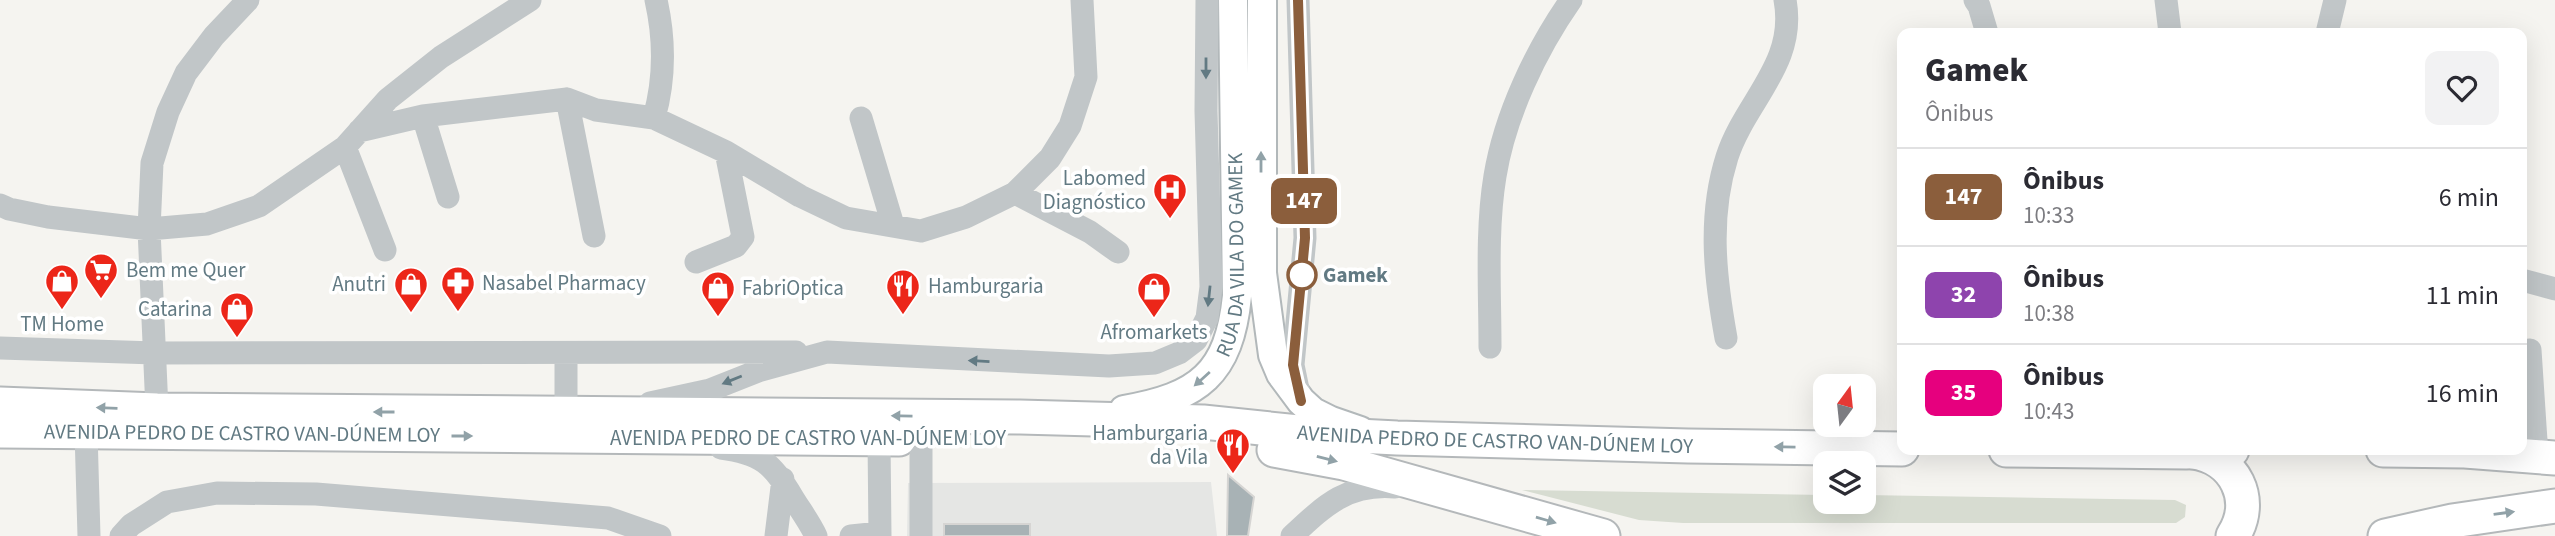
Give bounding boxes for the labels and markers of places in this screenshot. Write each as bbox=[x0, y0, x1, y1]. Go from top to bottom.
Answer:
place label: Labomed Diagnóstico bbox=[1043, 163, 1146, 217]
hospital icon: Labomed Diagnóstico bbox=[1151, 171, 1189, 220]
supermarket icon: Bem me Quer bbox=[82, 251, 120, 300]
place label: Bem me Quer bbox=[126, 255, 246, 285]
marker: Gamek bbox=[1287, 260, 1317, 290]
place label: Gamek bbox=[1323, 260, 1388, 290]
shop icon: TM Home bbox=[43, 262, 81, 311]
pharmacy icon: Nasabel Pharmacy bbox=[439, 264, 477, 313]
shop icon: Anutri bbox=[392, 265, 430, 314]
restaurant icon: Hamburgaria bbox=[884, 267, 922, 316]
place label: Nasabel Pharmacy bbox=[482, 268, 646, 298]
place label: Anutri bbox=[332, 269, 386, 299]
shop icon: FabriOptica bbox=[699, 269, 737, 318]
shop icon: Afromarkets bbox=[1135, 270, 1173, 319]
place label: Hamburgaria bbox=[928, 271, 1044, 301]
place label: FabriOptica bbox=[742, 273, 844, 303]
shop icon: Catarina bbox=[218, 290, 256, 339]
place label: Catarina bbox=[138, 294, 212, 324]
place label: TM Home bbox=[20, 309, 104, 339]
place label: Afromarkets bbox=[1101, 317, 1208, 347]
place label: Hamburgaria da Vila bbox=[1092, 418, 1208, 472]
restaurant icon: Hamburgaria da Vila bbox=[1214, 426, 1252, 475]

